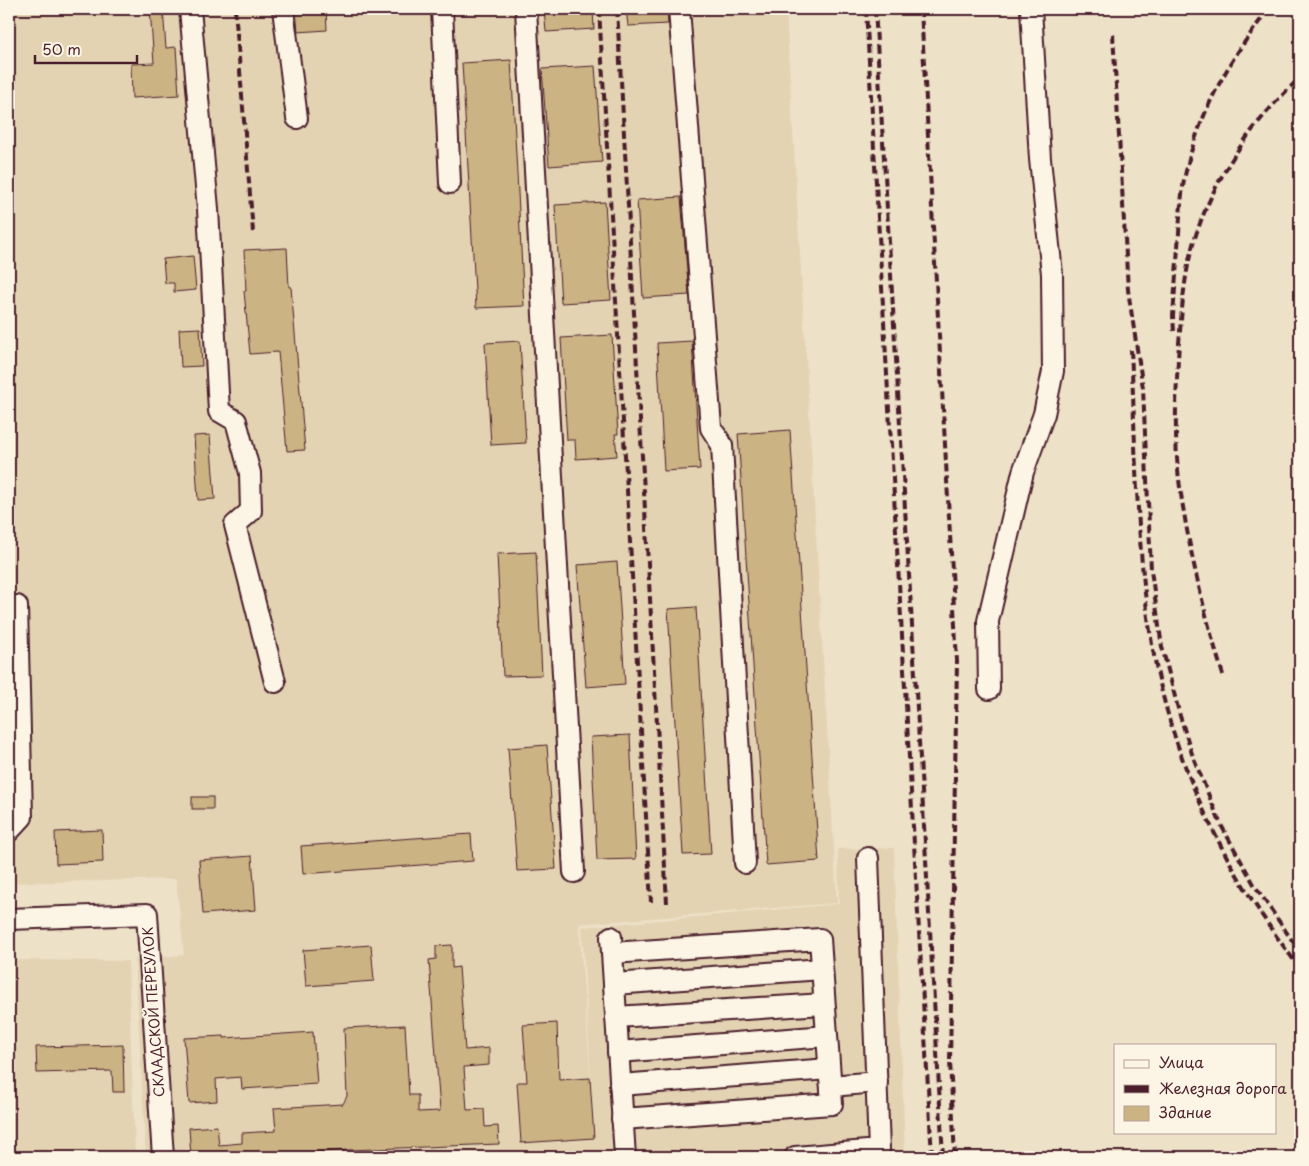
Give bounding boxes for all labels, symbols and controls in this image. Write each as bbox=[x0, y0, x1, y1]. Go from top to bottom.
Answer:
scale bar bbox=[35, 32, 138, 64]
text: 50 m bbox=[42, 37, 81, 60]
street label: СКЛАДСКОЙ ПЕРЕУЛОК bbox=[137, 926, 169, 1098]
legend bbox=[1114, 1044, 1276, 1134]
text: Улица bbox=[1159, 1050, 1204, 1073]
text: Железная дорога bbox=[1159, 1076, 1287, 1099]
text: Здание bbox=[1159, 1100, 1212, 1123]

